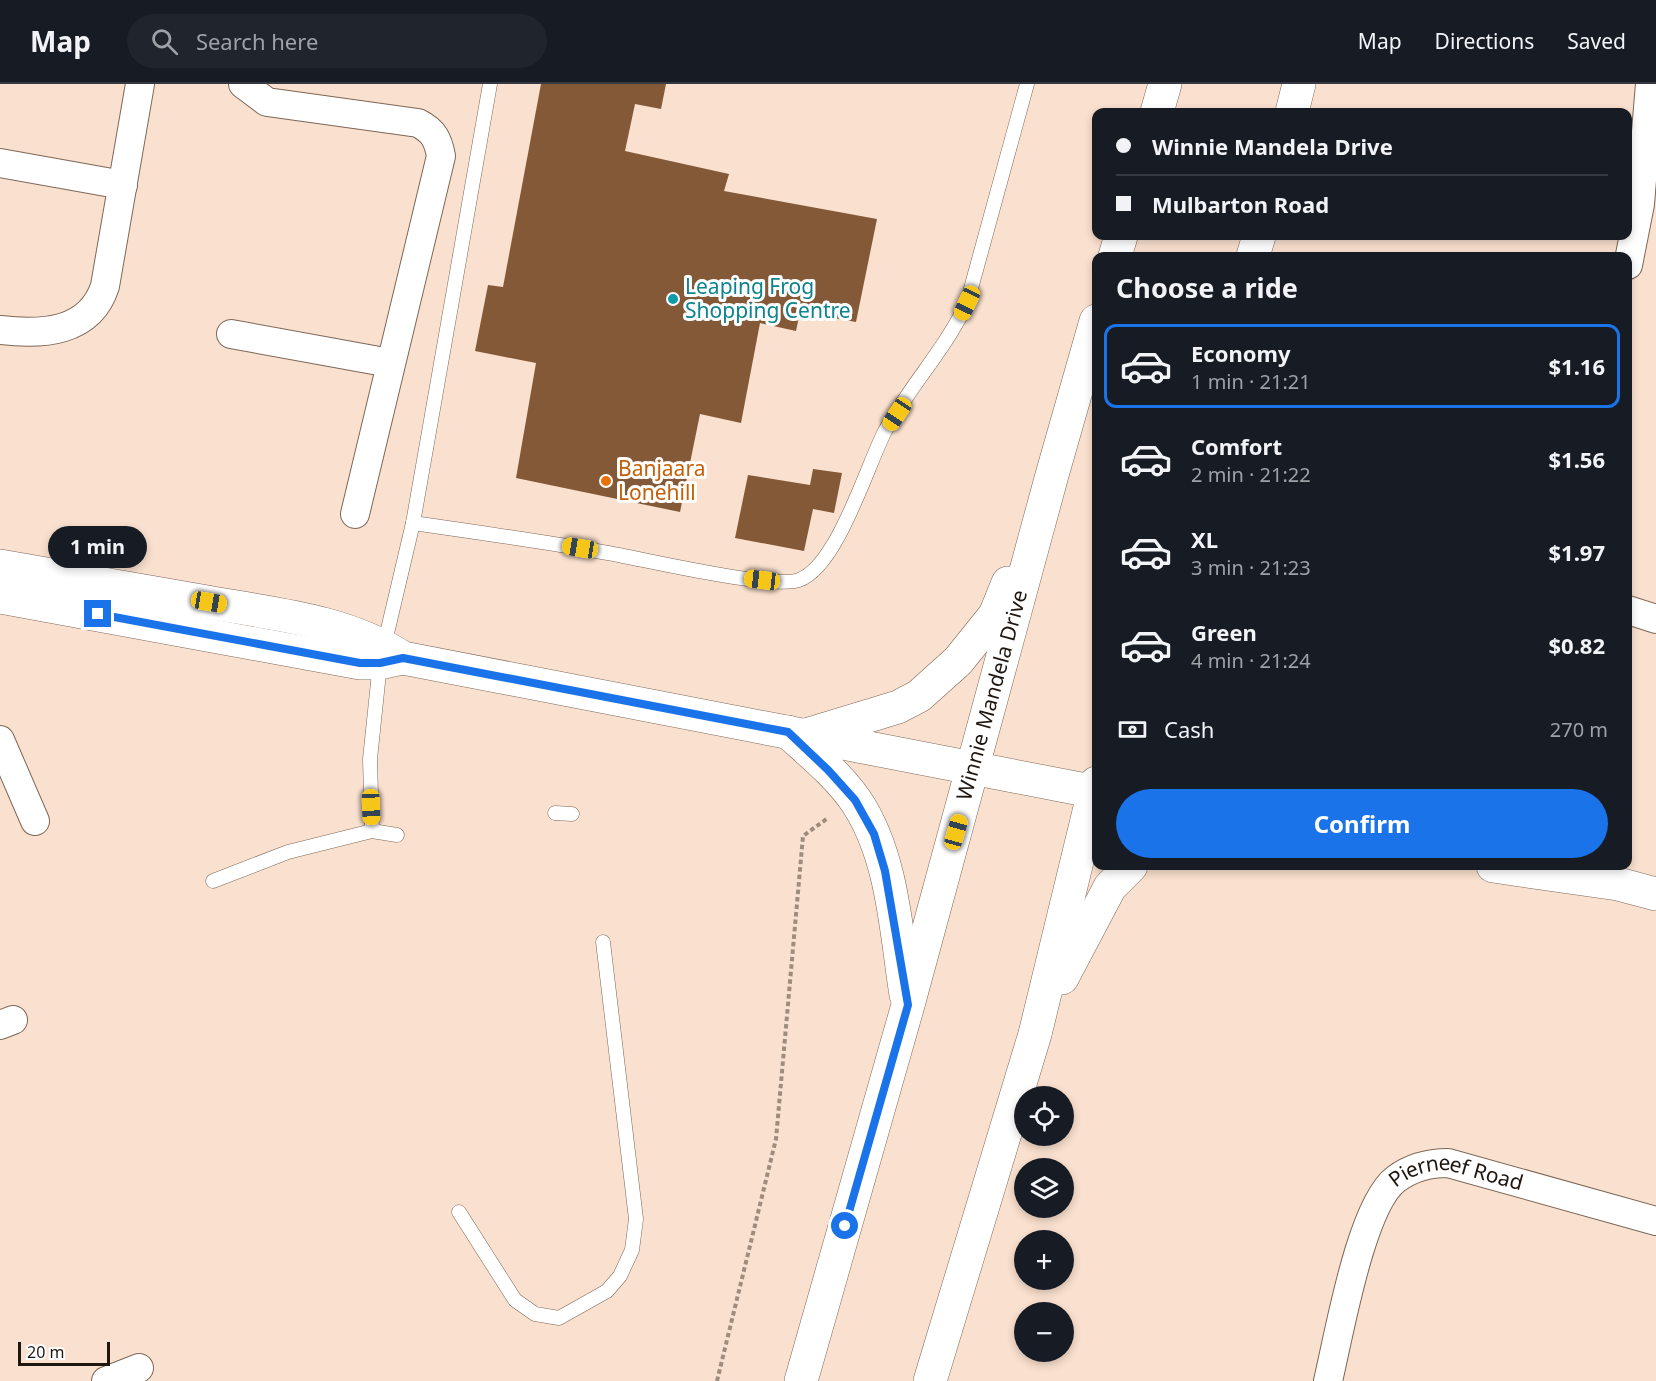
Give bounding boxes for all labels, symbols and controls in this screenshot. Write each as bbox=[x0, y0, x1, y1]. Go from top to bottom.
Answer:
search box bbox=[127, 14, 547, 68]
text: Map bbox=[30, 22, 91, 60]
icon: search bbox=[148, 25, 181, 58]
text: Search here bbox=[196, 26, 318, 56]
text: Map bbox=[1358, 27, 1402, 55]
text: Directions bbox=[1435, 27, 1534, 55]
text: Saved bbox=[1567, 27, 1626, 55]
text: Winnie Mandela Drive bbox=[1152, 131, 1393, 161]
text: Mulbarton Road bbox=[1152, 189, 1329, 219]
text: Choose a ride bbox=[1116, 269, 1298, 306]
place label: Leaping Frog Shopping Centre bbox=[685, 272, 851, 324]
car bbox=[951, 283, 983, 323]
marker: Leaping Frog Shopping Centre bbox=[666, 292, 680, 306]
text: Economy bbox=[1191, 338, 1290, 368]
icon: car bbox=[1119, 339, 1173, 393]
text: $1.16 bbox=[1548, 351, 1605, 381]
text: 1 min · 21:21 bbox=[1191, 368, 1311, 395]
car bbox=[879, 394, 915, 434]
text: Comfort bbox=[1191, 431, 1282, 461]
icon: car bbox=[1119, 432, 1173, 486]
text: $1.56 bbox=[1548, 444, 1605, 474]
place label: Banjaara Lonehill bbox=[618, 454, 705, 506]
text: 2 min · 21:22 bbox=[1191, 461, 1311, 488]
marker: Banjaara Lonehill bbox=[599, 474, 613, 488]
text: XL bbox=[1191, 524, 1218, 554]
icon: car bbox=[1119, 525, 1173, 579]
callout: 1 min bbox=[48, 527, 148, 569]
text: 1 min bbox=[70, 533, 125, 560]
car bbox=[561, 536, 599, 560]
text: $1.97 bbox=[1548, 537, 1605, 567]
text: 3 min · 21:23 bbox=[1191, 554, 1311, 581]
car bbox=[743, 569, 781, 591]
street label: Winnie Mandela Drive bbox=[949, 587, 1033, 803]
car bbox=[190, 590, 228, 614]
route end bbox=[84, 600, 111, 627]
text: Green bbox=[1191, 617, 1257, 647]
icon: car bbox=[1119, 618, 1173, 672]
text: $0.82 bbox=[1548, 630, 1605, 660]
text: 4 min · 21:24 bbox=[1191, 647, 1311, 674]
icon: cash bbox=[1116, 713, 1149, 746]
text: Cash bbox=[1164, 714, 1214, 744]
text: 270 m bbox=[1550, 716, 1608, 743]
car bbox=[361, 789, 381, 825]
button: Confirm bbox=[1116, 789, 1608, 858]
car bbox=[942, 812, 970, 852]
map controls bbox=[1014, 1086, 1074, 1362]
button: locate bbox=[1014, 1086, 1074, 1146]
text: Pierneef Road bbox=[1382, 1148, 1527, 1196]
button: layers bbox=[1014, 1158, 1074, 1218]
street label: Pierneef Road bbox=[1389, 1174, 1529, 1204]
route start bbox=[831, 1212, 858, 1239]
button: + bbox=[1014, 1230, 1074, 1290]
button: − bbox=[1014, 1302, 1074, 1362]
scale bar bbox=[18, 1339, 110, 1366]
text: 20 m bbox=[27, 1341, 64, 1363]

